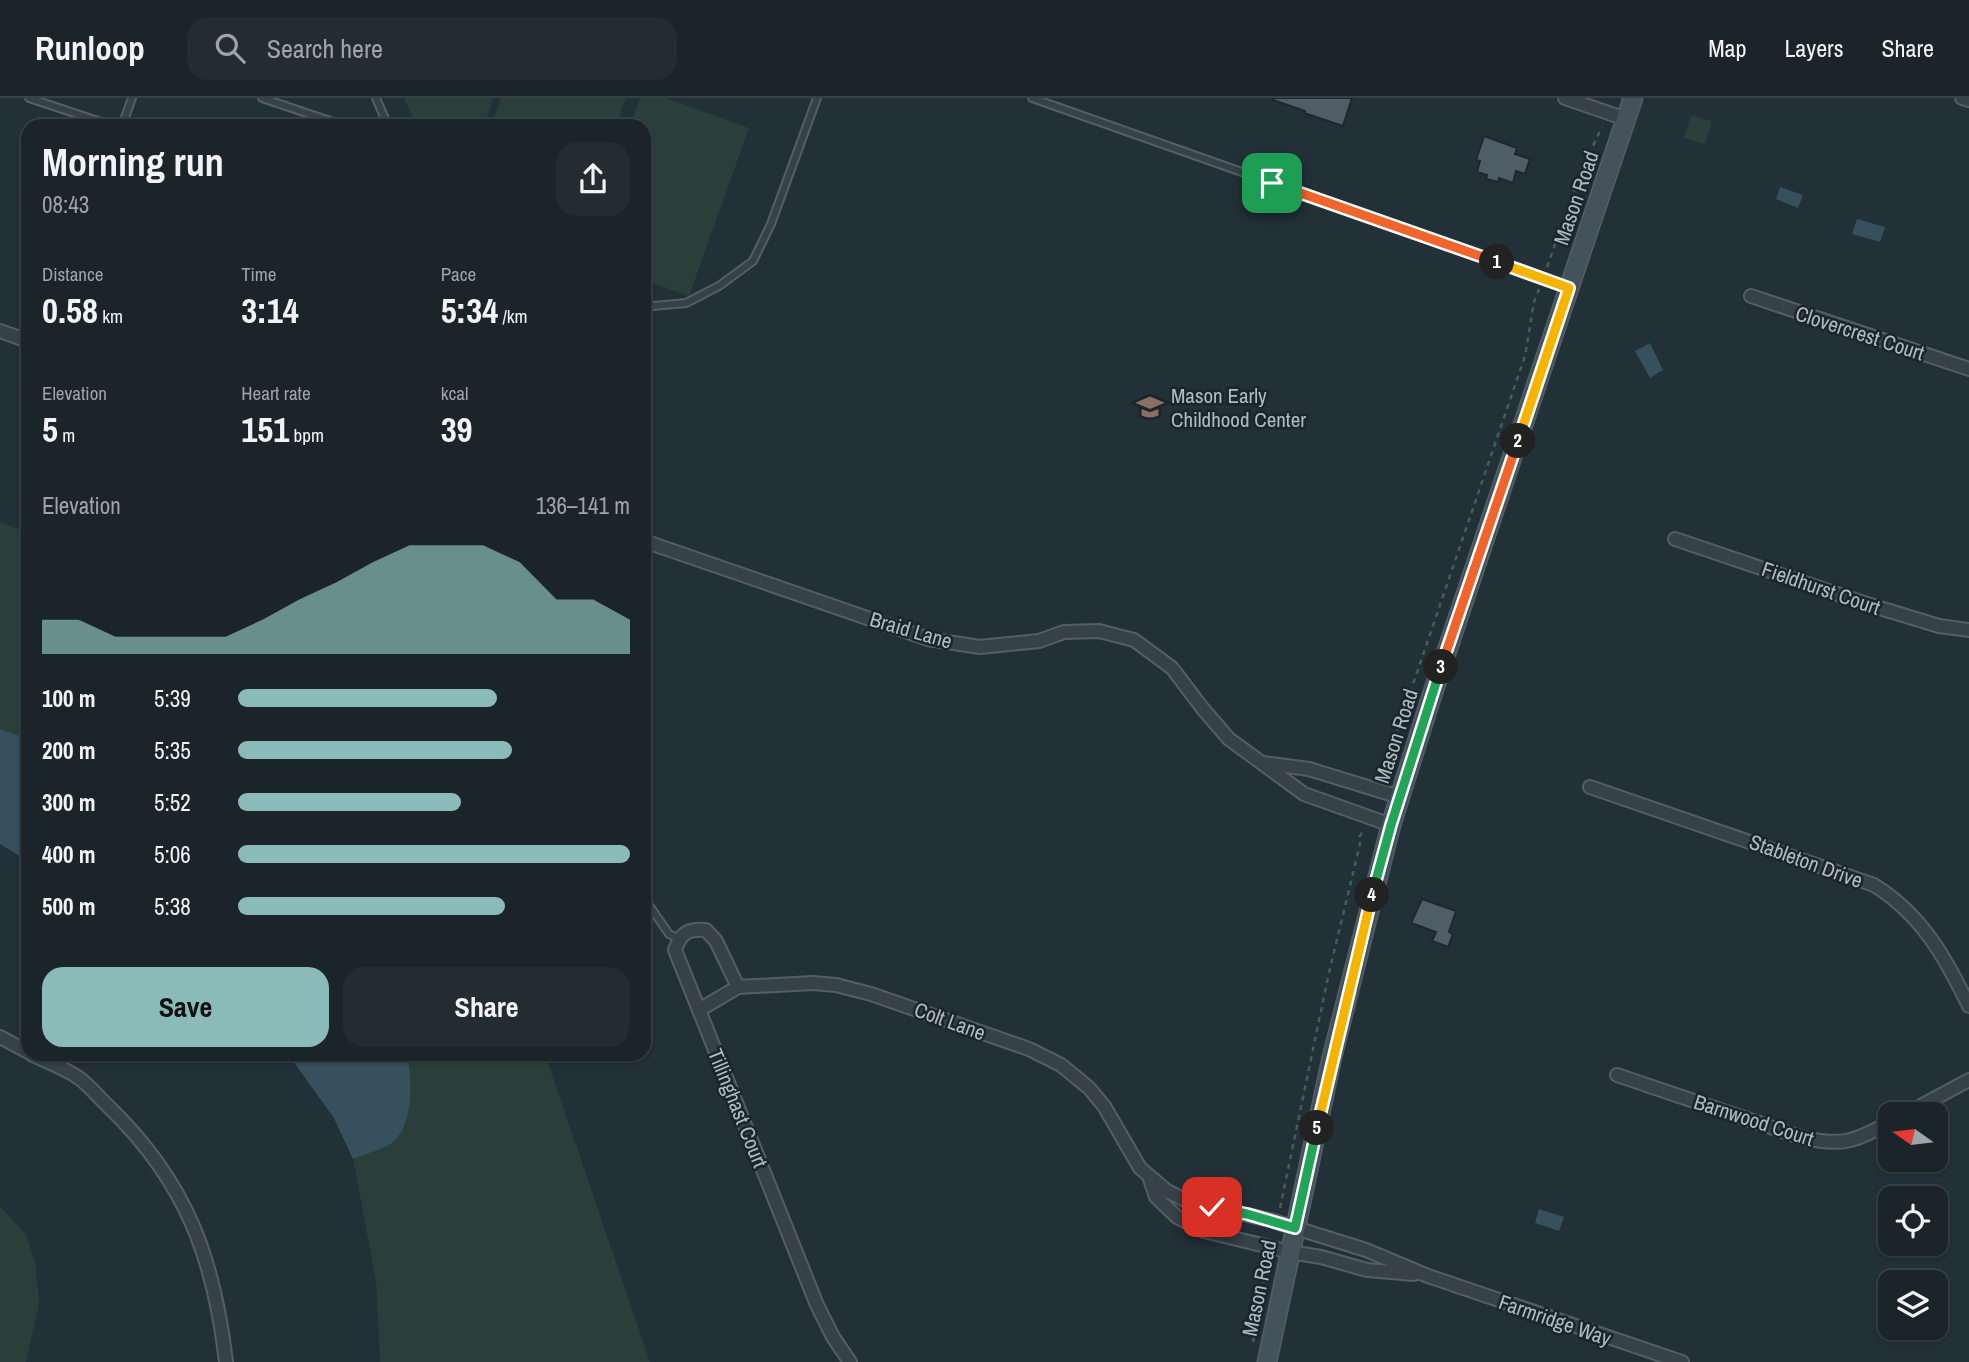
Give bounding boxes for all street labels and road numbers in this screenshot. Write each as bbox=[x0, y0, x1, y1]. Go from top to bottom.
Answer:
street label: Mason Road bbox=[1546, 147, 1606, 249]
street label: Clovercrest Court bbox=[1792, 299, 1928, 368]
street label: Fieldhurst Court bbox=[1758, 554, 1884, 622]
street label: Braid Lane bbox=[867, 604, 955, 656]
street label: Mason Road bbox=[1367, 685, 1425, 787]
street label: Stableton Drive bbox=[1745, 827, 1867, 895]
street label: Colt Lane bbox=[910, 995, 990, 1047]
street label: Tillinghast Court bbox=[701, 1044, 775, 1172]
street label: Barnwood Court bbox=[1690, 1087, 1818, 1153]
street label: Mason Road bbox=[1235, 1237, 1283, 1339]
street label: Farmridge Way bbox=[1495, 1287, 1615, 1353]

